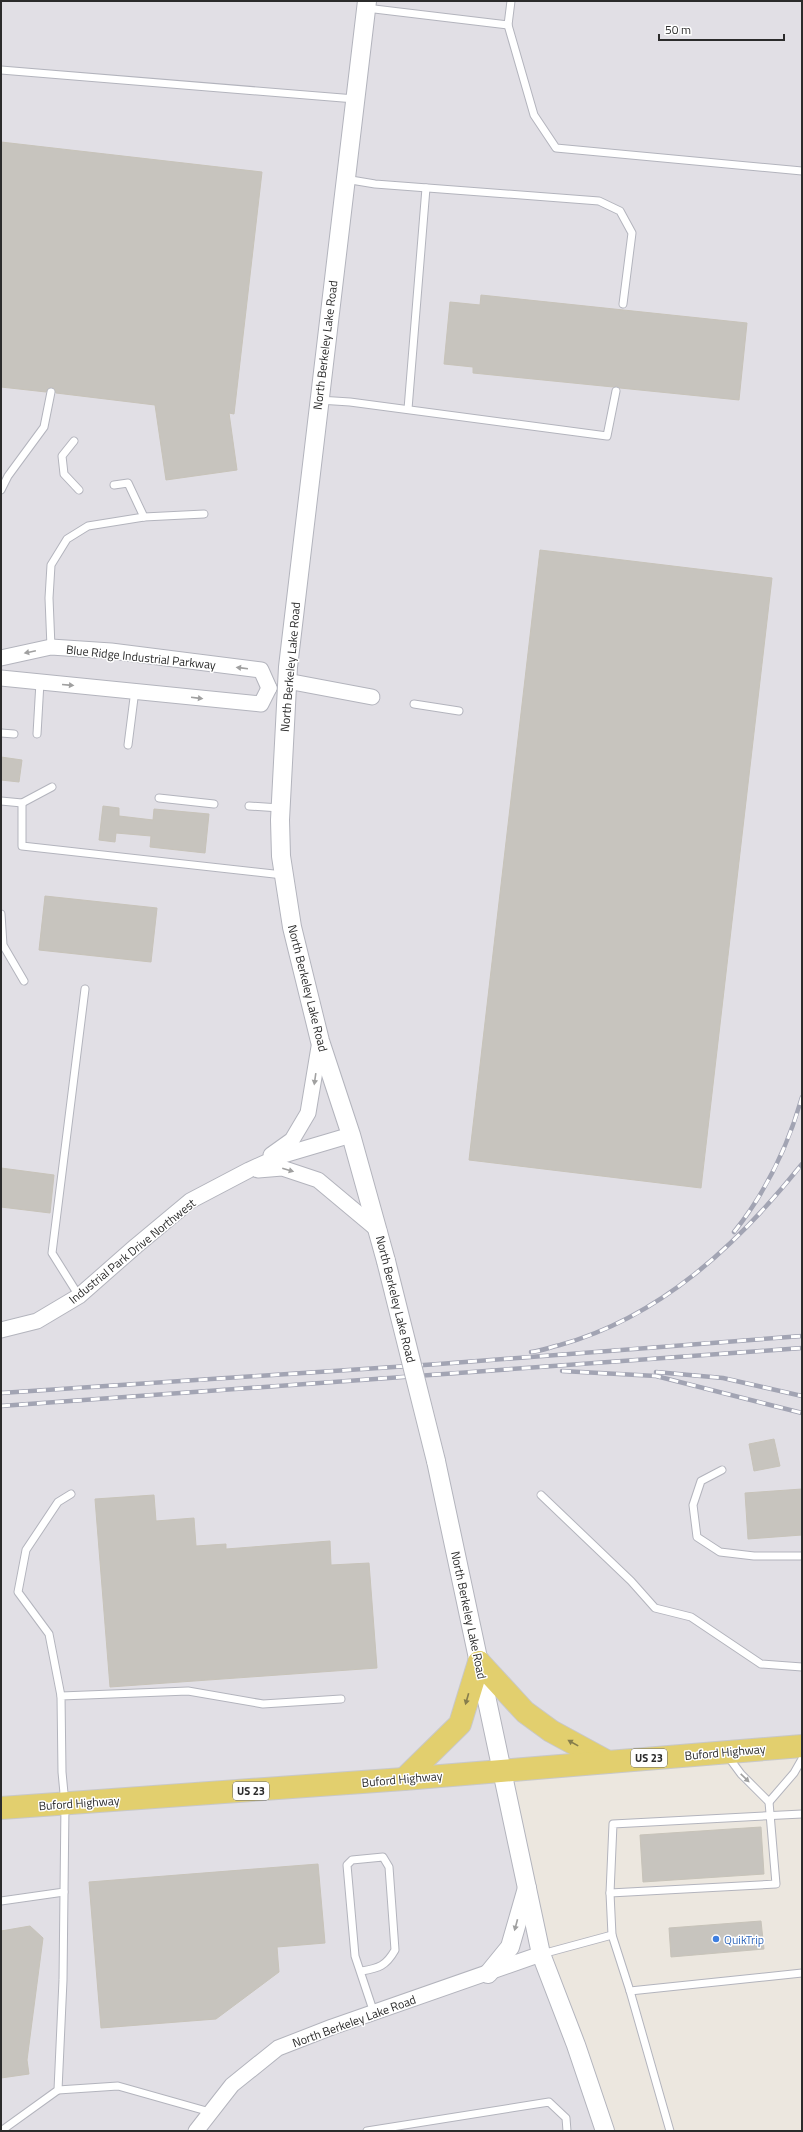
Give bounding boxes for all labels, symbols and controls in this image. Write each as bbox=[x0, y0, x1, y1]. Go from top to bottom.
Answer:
scale bar bbox=[659, 16, 784, 42]
text: 50 m bbox=[665, 20, 691, 39]
street label: North Berkeley Lake Road bbox=[308, 279, 342, 411]
street label: North Berkeley Lake Road bbox=[275, 601, 305, 733]
street label: Blue Ridge Industrial Parkway bbox=[65, 640, 217, 674]
one-way arrow bbox=[23, 649, 36, 655]
one-way arrow bbox=[236, 665, 248, 671]
one-way arrow bbox=[62, 681, 74, 688]
one-way arrow bbox=[191, 694, 203, 701]
street label: North Berkeley Lake Road bbox=[283, 922, 333, 1054]
one-way arrow bbox=[312, 1073, 318, 1085]
one-way arrow bbox=[281, 1168, 294, 1174]
street label: Industrial Park Drive Northwest bbox=[64, 1193, 200, 1308]
street label: North Berkeley Lake Road bbox=[371, 1233, 421, 1365]
street label: North Berkeley Lake Road bbox=[446, 1549, 492, 1681]
one-way arrow bbox=[464, 1694, 470, 1706]
one-way arrow bbox=[567, 1739, 579, 1746]
street label: Buford Highway bbox=[684, 1739, 766, 1765]
road number: US 23 bbox=[631, 1749, 667, 1767]
street label: Buford Highway bbox=[361, 1766, 443, 1792]
one-way arrow bbox=[740, 1773, 750, 1783]
road number: US 23 bbox=[233, 1782, 269, 1800]
street label: Buford Highway bbox=[38, 1791, 120, 1815]
one-way arrow bbox=[513, 1919, 519, 1931]
place label: QuikTrip bbox=[724, 1930, 764, 1949]
marker: QuikTrip bbox=[711, 1934, 721, 1944]
street label: North Berkeley Lake Road bbox=[290, 1990, 418, 2052]

